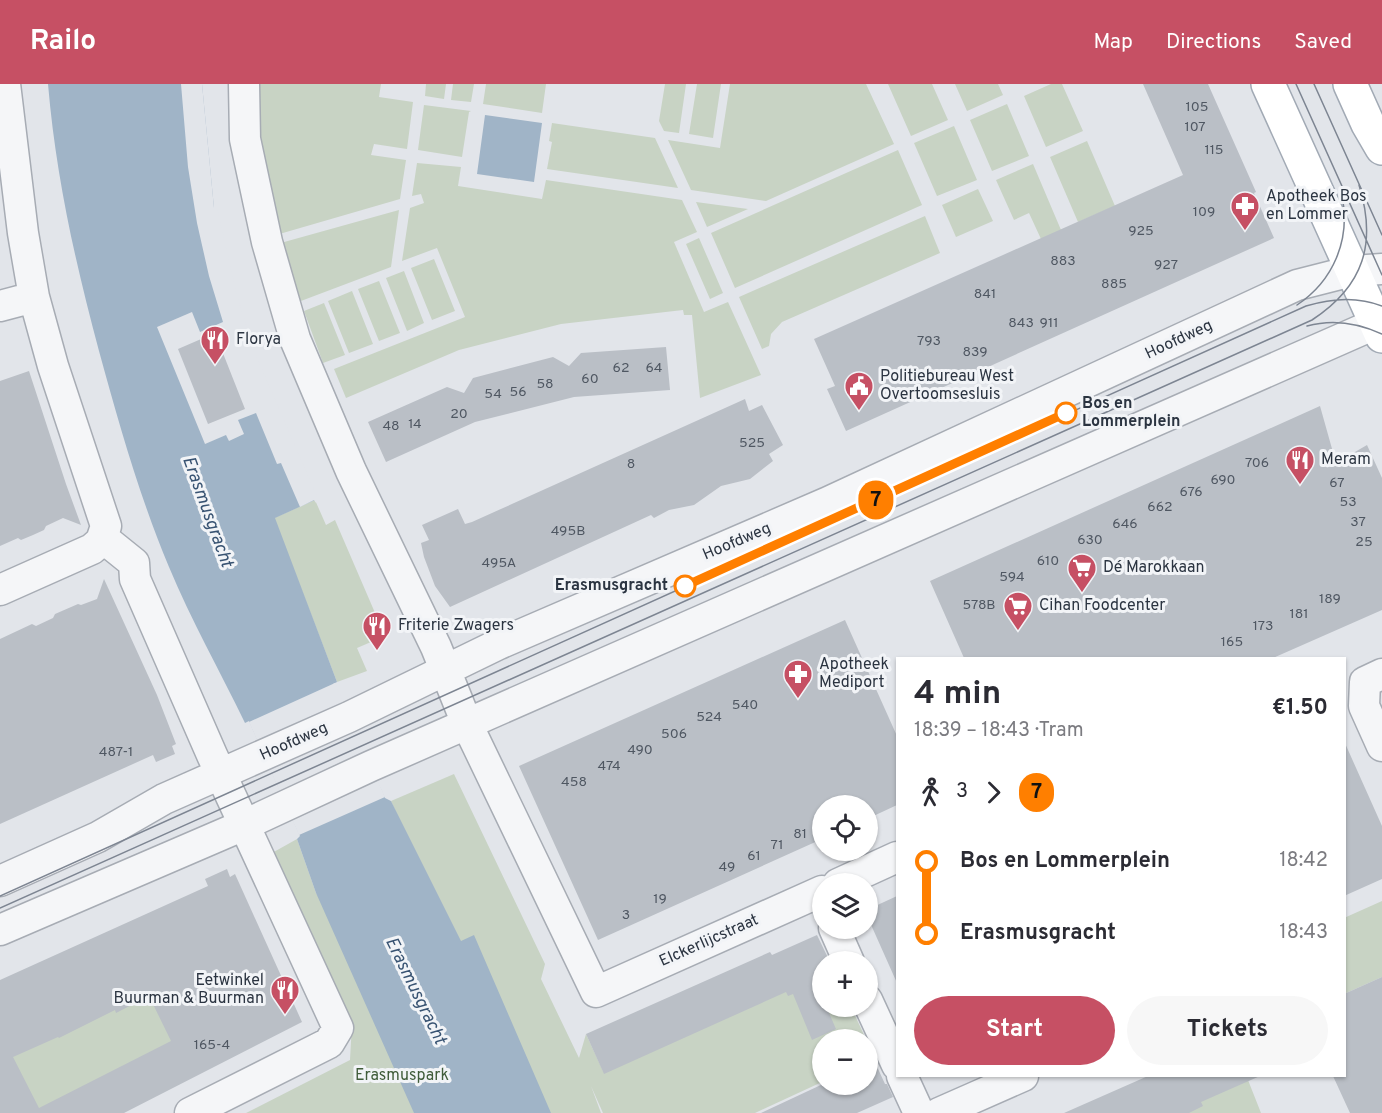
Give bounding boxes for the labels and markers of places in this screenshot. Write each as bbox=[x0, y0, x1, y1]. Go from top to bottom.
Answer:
place label: Apotheek Bos en Lommer bbox=[1266, 187, 1367, 225]
pharmacy icon: Apotheek Bos en Lommer bbox=[1229, 190, 1261, 232]
restaurant icon: Florya bbox=[199, 324, 231, 366]
place label: Florya bbox=[236, 330, 281, 350]
place label: Politiebureau West Overtoomsesluis bbox=[880, 367, 1014, 405]
public building icon: Politiebureau West Overtoomsesluis bbox=[843, 370, 875, 412]
place label: Bos en Lommerplein bbox=[1082, 394, 1180, 432]
marker: Bos en Lommerplein bbox=[1055, 402, 1077, 424]
restaurant icon: Meram bbox=[1284, 444, 1316, 486]
place label: Meram bbox=[1321, 450, 1371, 470]
supermarket icon: Dé Marokkaan bbox=[1066, 552, 1098, 594]
place label: Dé Marokkaan bbox=[1103, 558, 1205, 578]
marker: Erasmusgracht bbox=[674, 575, 696, 597]
place label: Erasmusgracht bbox=[555, 576, 668, 596]
supermarket icon: Cihan Foodcenter bbox=[1002, 590, 1034, 632]
place label: Cihan Foodcenter bbox=[1039, 596, 1166, 616]
restaurant icon: Friterie Zwagers bbox=[361, 610, 393, 652]
place label: Friterie Zwagers bbox=[398, 616, 514, 636]
place label: Apotheek Mediport bbox=[819, 655, 889, 693]
pharmacy icon: Apotheek Mediport bbox=[782, 658, 814, 700]
place label: Eetwinkel Buurman & Buurman bbox=[114, 971, 264, 1009]
restaurant icon: Eetwinkel Buurman & Buurman bbox=[269, 974, 301, 1016]

